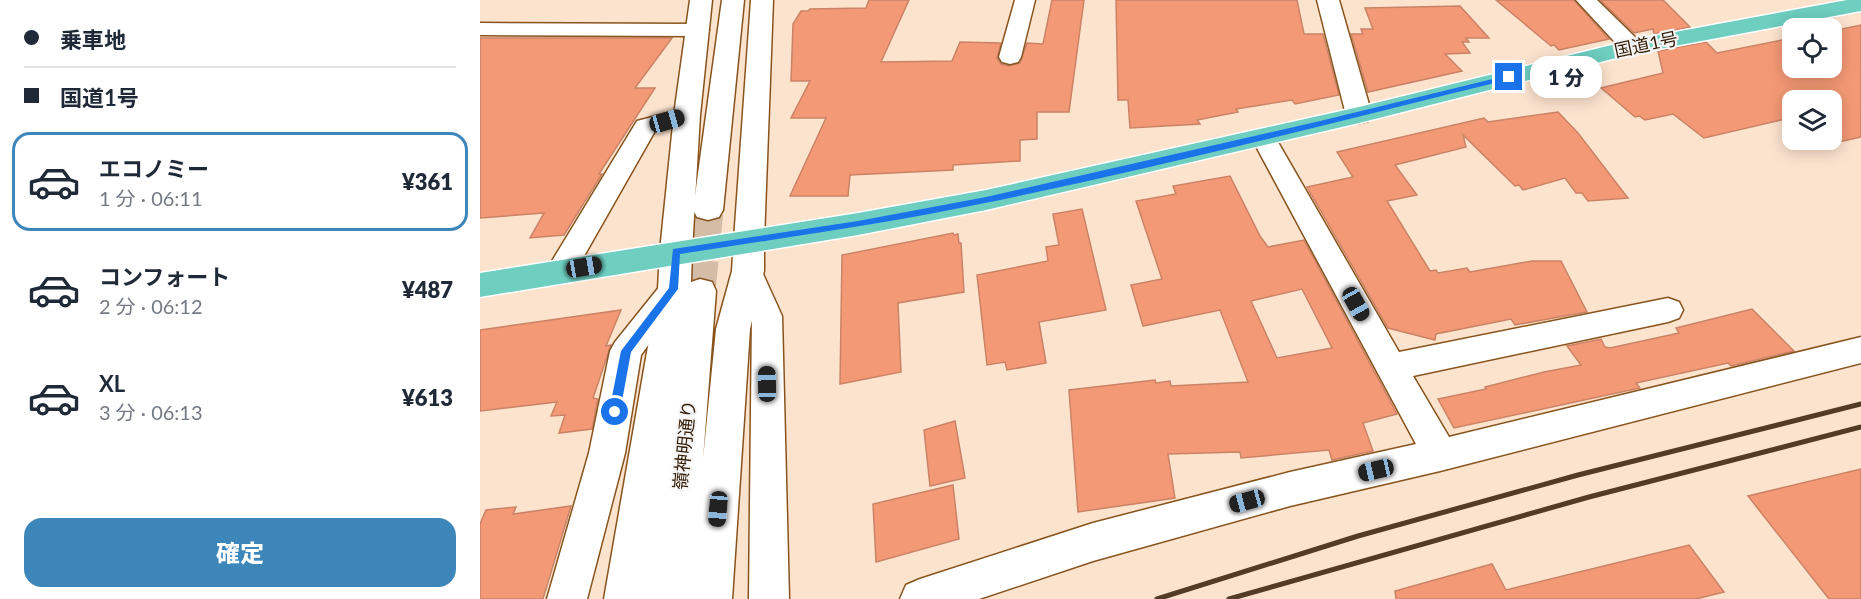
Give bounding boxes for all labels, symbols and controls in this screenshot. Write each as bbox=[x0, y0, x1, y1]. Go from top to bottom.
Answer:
map controls bbox=[1782, 18, 1842, 150]
button: locate bbox=[1782, 18, 1842, 78]
text: 乗車地 bbox=[60, 26, 126, 53]
street label: 国道1号 bbox=[1612, 27, 1680, 61]
callout: 1 分 bbox=[1530, 56, 1602, 98]
route end bbox=[1495, 63, 1522, 90]
text: 1 分 bbox=[1548, 65, 1584, 89]
text: 国道1号 bbox=[60, 84, 139, 111]
button: layers bbox=[1782, 90, 1842, 150]
car bbox=[647, 107, 687, 135]
icon: car bbox=[27, 155, 81, 209]
text: エコノミー bbox=[99, 155, 209, 182]
text: ¥361 bbox=[402, 168, 453, 195]
text: 1 分 · 06:11 bbox=[99, 186, 203, 210]
car bbox=[565, 255, 603, 279]
icon: car bbox=[27, 263, 81, 317]
text: コンフォート bbox=[99, 263, 230, 290]
text: ¥487 bbox=[402, 276, 453, 303]
car bbox=[1339, 284, 1373, 324]
text: 2 分 · 06:12 bbox=[99, 294, 203, 318]
car bbox=[758, 366, 776, 402]
text: XL bbox=[99, 370, 125, 397]
icon: car bbox=[27, 371, 81, 425]
text: ¥613 bbox=[402, 384, 453, 411]
route start bbox=[601, 398, 628, 425]
street label: 嶺神明通り bbox=[668, 399, 700, 491]
text: 3 分 · 06:13 bbox=[99, 400, 203, 424]
car bbox=[1356, 457, 1396, 483]
car bbox=[1227, 488, 1267, 514]
car bbox=[707, 490, 729, 528]
button: 確定 bbox=[24, 518, 456, 587]

